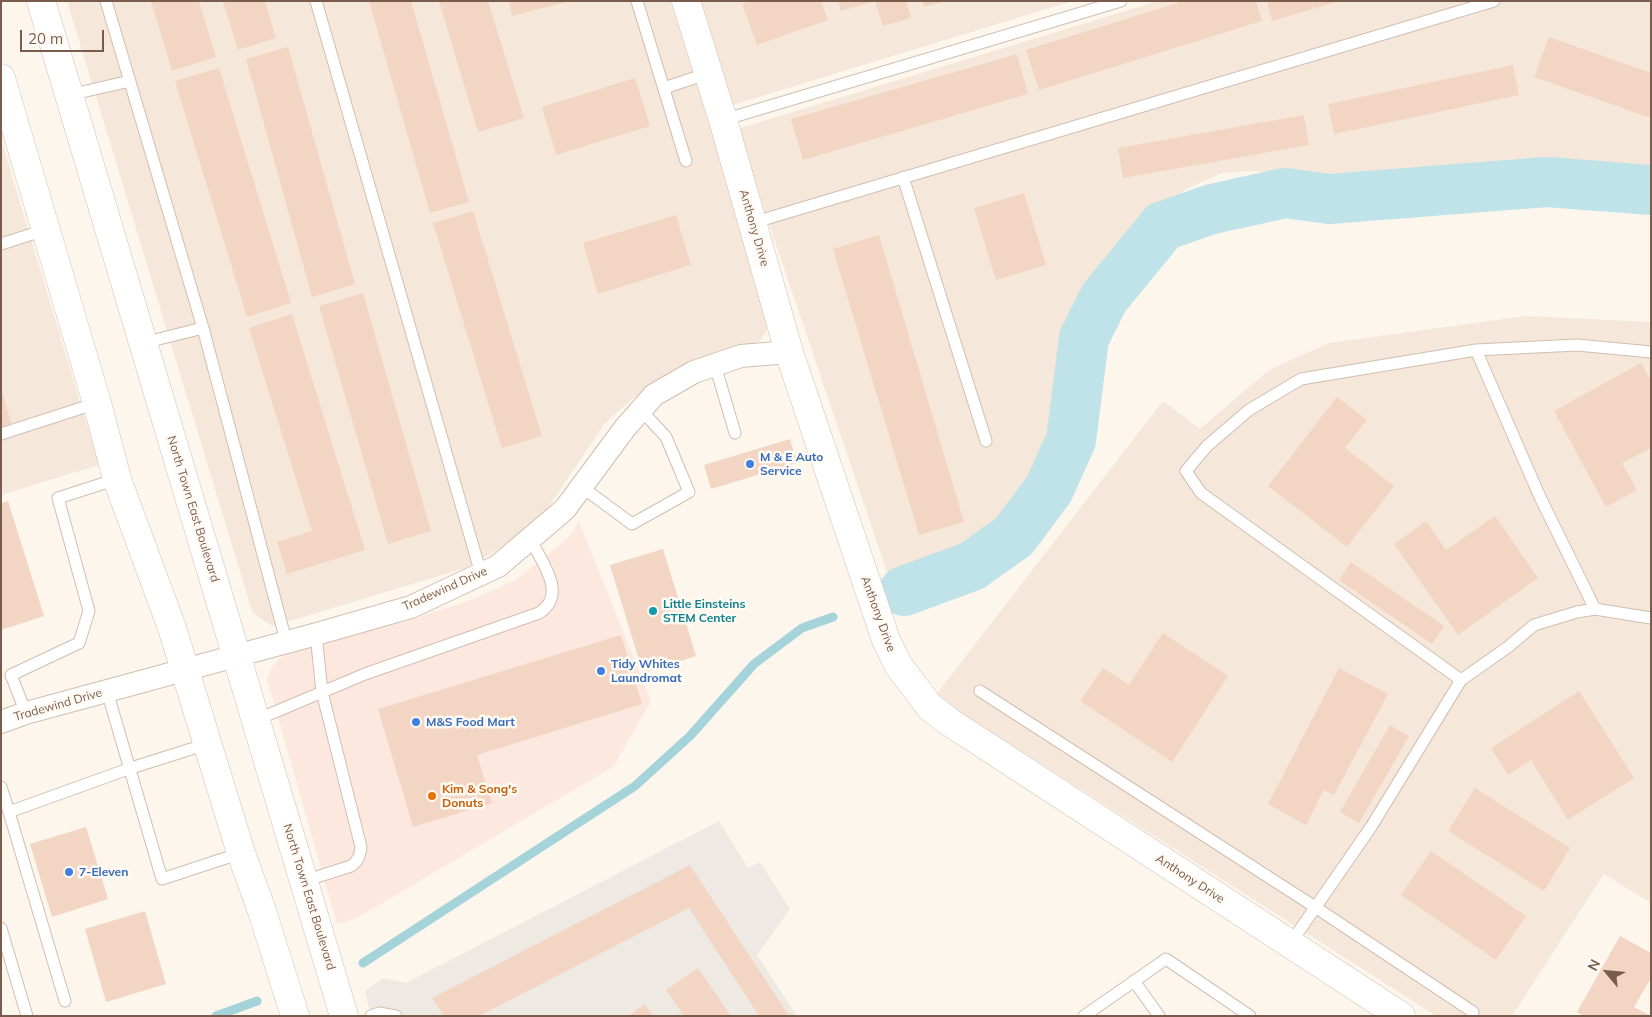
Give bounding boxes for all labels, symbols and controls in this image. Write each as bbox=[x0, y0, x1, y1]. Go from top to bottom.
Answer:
scale bar bbox=[22, 20, 106, 52]
text: 20 m bbox=[28, 29, 63, 48]
street label: Anthony Drive bbox=[736, 188, 772, 268]
street label: North Town East Boulevard bbox=[164, 434, 222, 584]
place label: M & E Auto Service bbox=[760, 450, 823, 478]
marker: M & E Auto Service bbox=[744, 458, 756, 470]
street label: Tradewind Drive bbox=[400, 564, 490, 614]
street label: Anthony Drive bbox=[858, 574, 898, 654]
place label: Little Einsteins STEM Center bbox=[663, 597, 746, 625]
marker: Little Einsteins STEM Center bbox=[647, 605, 659, 617]
place label: Tidy Whites Laundromat bbox=[611, 657, 681, 685]
marker: Tidy Whites Laundromat bbox=[595, 665, 607, 677]
street label: Tradewind Drive bbox=[12, 686, 104, 724]
place label: M&S Food Mart bbox=[426, 715, 515, 729]
marker: M&S Food Mart bbox=[410, 716, 422, 728]
place label: Kim & Song's Donuts bbox=[442, 782, 517, 810]
marker: Kim & Song's Donuts bbox=[426, 790, 438, 802]
street label: North Town East Boulevard bbox=[280, 822, 338, 972]
street label: Anthony Drive bbox=[1153, 851, 1227, 907]
place label: 7-Eleven bbox=[79, 865, 128, 879]
marker: 7-Eleven bbox=[63, 866, 75, 878]
north arrow bbox=[1582, 947, 1632, 997]
text: N bbox=[1583, 956, 1604, 974]

